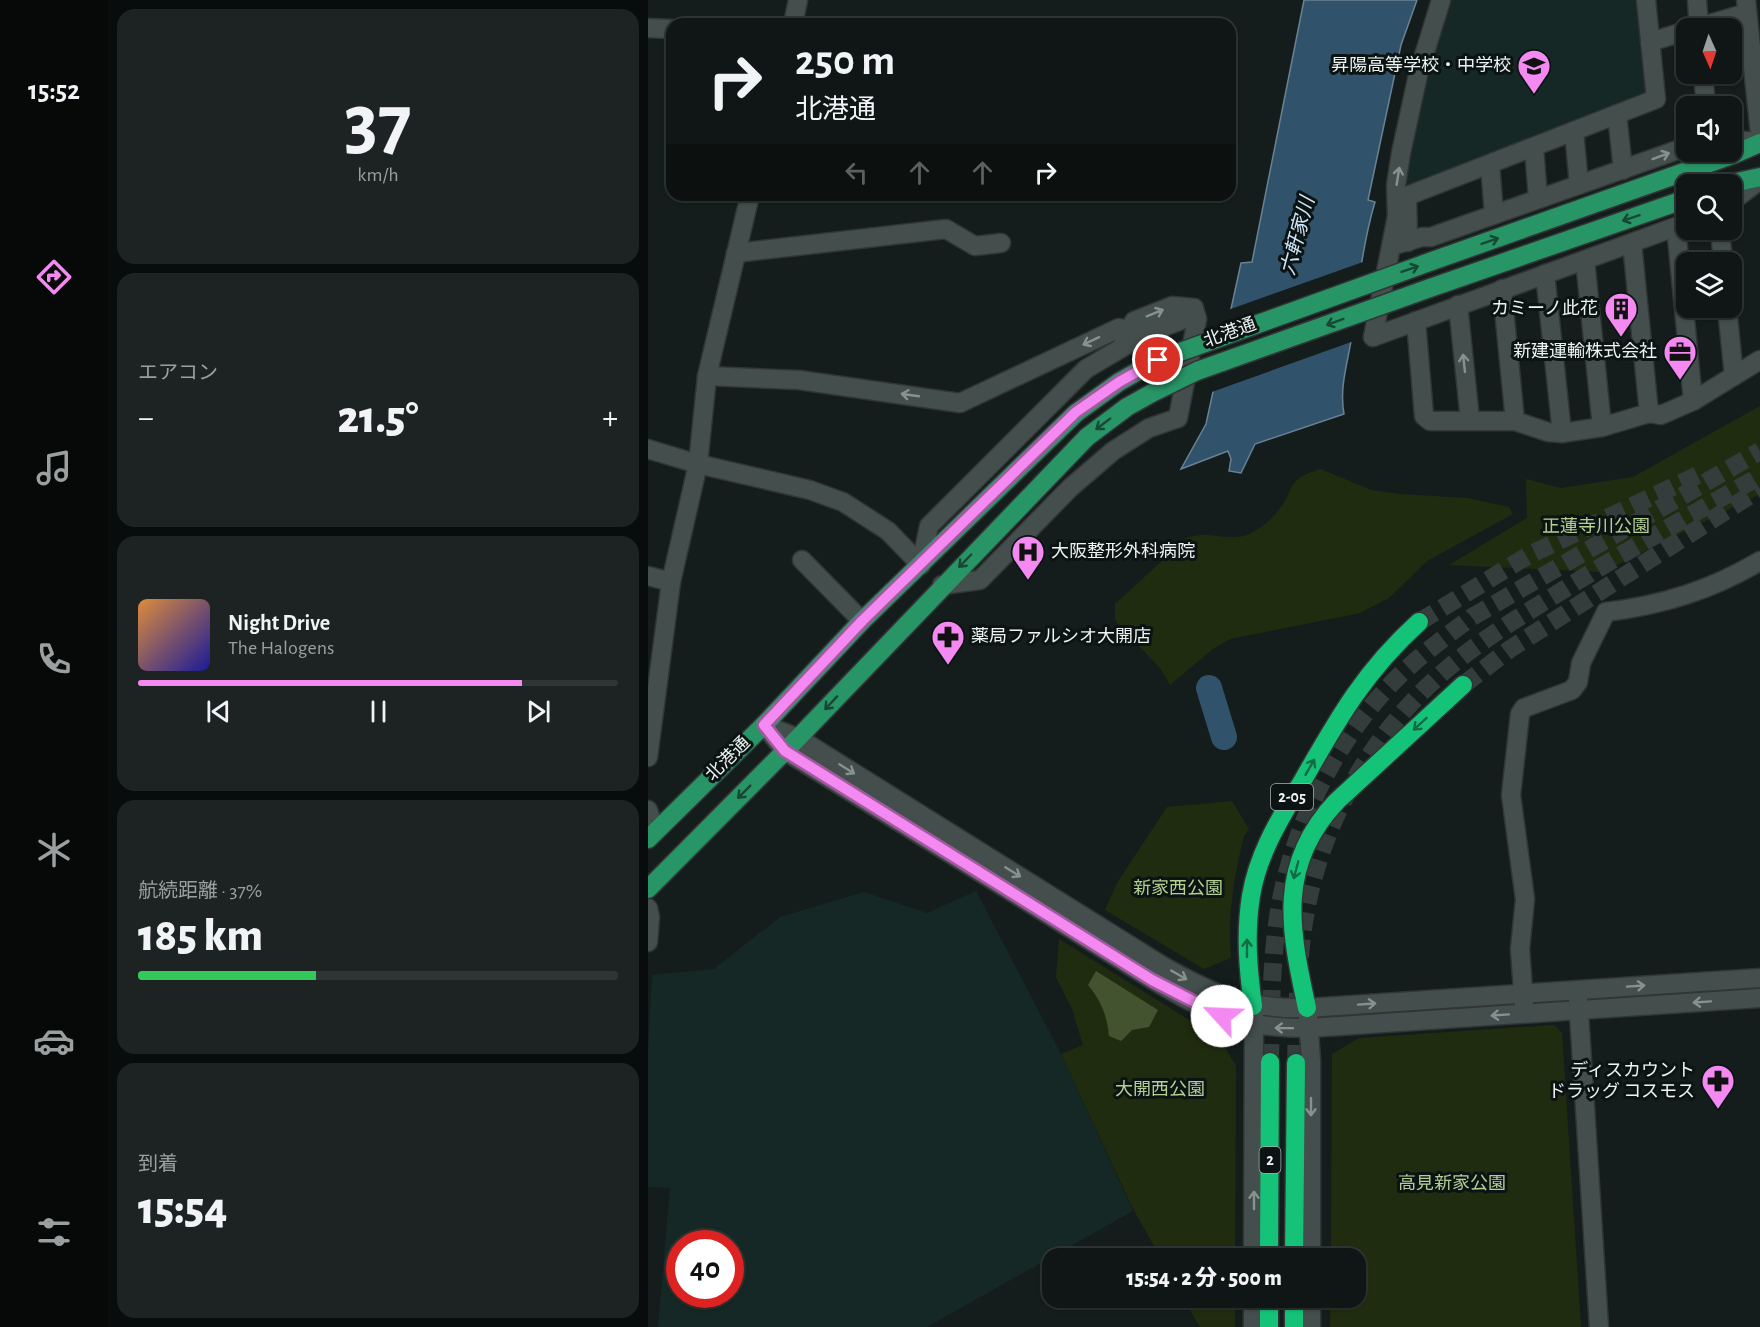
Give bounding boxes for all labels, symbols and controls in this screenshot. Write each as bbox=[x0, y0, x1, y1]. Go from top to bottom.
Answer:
north arrow bbox=[1676, 18, 1742, 84]
map controls bbox=[1676, 18, 1742, 318]
text: 250 m bbox=[795, 40, 895, 82]
icon: right bbox=[696, 42, 774, 120]
school or university icon: 昇陽高等学校・中学校 bbox=[1516, 48, 1552, 95]
place label: 昇陽高等学校・中学校 bbox=[1331, 55, 1511, 75]
text: 15:52 bbox=[28, 77, 80, 104]
text: 37 bbox=[344, 85, 412, 163]
text: 北港通 bbox=[795, 96, 876, 123]
button: sound bbox=[1676, 96, 1742, 162]
one-way arrow bbox=[1651, 149, 1670, 160]
icon: left bbox=[840, 156, 873, 189]
icon: ahead bbox=[903, 156, 936, 189]
icon: ahead bbox=[966, 156, 999, 189]
icon: right bbox=[1029, 156, 1062, 189]
text: km/h bbox=[357, 165, 399, 185]
one-way arrow bbox=[1392, 166, 1403, 186]
button: search bbox=[1676, 174, 1742, 240]
water label: 六軒家川 bbox=[1277, 193, 1319, 277]
one-way arrow bbox=[1622, 214, 1641, 225]
one-way arrow bbox=[1480, 234, 1499, 245]
button: layers bbox=[1676, 252, 1742, 318]
icon: directions bbox=[33, 256, 75, 298]
one-way arrow bbox=[1400, 263, 1419, 274]
building icon: カミーノ此花 bbox=[1603, 291, 1639, 338]
place label: カミーノ此花 bbox=[1491, 299, 1598, 318]
one-way arrow bbox=[1146, 307, 1164, 318]
street label: 北港通 bbox=[1201, 313, 1258, 351]
one-way arrow bbox=[1326, 317, 1345, 328]
pin bbox=[1132, 334, 1183, 385]
office icon: 新建運輸株式会社 bbox=[1662, 334, 1698, 381]
one-way arrow bbox=[1082, 336, 1100, 348]
place label: 新建運輸株式会社 bbox=[1513, 341, 1657, 361]
icon: arrive bbox=[1141, 343, 1174, 376]
one-way arrow bbox=[1458, 353, 1469, 373]
text: エアコン bbox=[138, 363, 218, 383]
one-way arrow bbox=[900, 390, 920, 401]
text: 21.5° bbox=[337, 396, 419, 441]
text: − bbox=[138, 402, 154, 435]
text: + bbox=[602, 402, 618, 435]
one-way arrow bbox=[1096, 418, 1112, 431]
icon: music bbox=[33, 447, 75, 489]
park label: 正蓮寺川公園 bbox=[1542, 517, 1650, 536]
hospital icon: 大阪整形外科病院 bbox=[1010, 534, 1046, 581]
place label: 大阪整形外科病院 bbox=[1051, 541, 1195, 561]
one-way arrow bbox=[958, 554, 972, 569]
text: Night Drive bbox=[228, 612, 330, 634]
pharmacy icon: 薬局ファルシオ大開店 bbox=[930, 619, 966, 666]
place label: 薬局ファルシオ大開店 bbox=[971, 627, 1151, 646]
icon: phone bbox=[33, 638, 75, 680]
text: The Halogens bbox=[228, 638, 334, 658]
icon: previous bbox=[202, 695, 235, 728]
icon: pause bbox=[362, 695, 395, 728]
icon: next bbox=[522, 695, 555, 728]
one-way arrow bbox=[824, 695, 838, 710]
one-way arrow bbox=[1413, 717, 1428, 731]
street label: 北港通 bbox=[701, 732, 753, 784]
one-way arrow bbox=[1304, 759, 1316, 776]
one-way arrow bbox=[839, 763, 856, 776]
one-way arrow bbox=[736, 784, 751, 799]
road number: 2-05 bbox=[1271, 784, 1313, 810]
icon: climate bbox=[33, 829, 75, 871]
one-way arrow bbox=[1290, 860, 1302, 879]
one-way arrow bbox=[1004, 867, 1021, 879]
park label: 新家西公園 bbox=[1133, 879, 1223, 898]
text: 航続距離 · 37% bbox=[138, 881, 262, 901]
text: 185 km bbox=[138, 914, 263, 959]
one-way arrow bbox=[1242, 938, 1253, 958]
one-way arrow bbox=[1169, 970, 1187, 981]
one-way arrow bbox=[1626, 981, 1646, 992]
position arrow bbox=[1190, 984, 1254, 1048]
one-way arrow bbox=[1692, 997, 1712, 1008]
one-way arrow bbox=[1356, 998, 1376, 1009]
one-way arrow bbox=[1490, 1010, 1510, 1021]
icon: car bbox=[33, 1020, 75, 1062]
one-way arrow bbox=[1275, 1022, 1295, 1034]
place label: ディスカウント ドラッグ コスモス bbox=[1548, 1060, 1695, 1101]
pharmacy icon: ディスカウント ドラッグ コスモス bbox=[1700, 1063, 1736, 1110]
park label: 大開西公園 bbox=[1115, 1080, 1205, 1099]
one-way arrow bbox=[1305, 1097, 1317, 1117]
road number: 2 bbox=[1260, 1147, 1280, 1173]
text: 到着 bbox=[138, 1154, 178, 1174]
park label: 高見新家公園 bbox=[1398, 1174, 1506, 1193]
text: 15:54 bbox=[138, 1187, 227, 1232]
one-way arrow bbox=[1248, 1191, 1260, 1211]
icon: filters bbox=[33, 1211, 75, 1253]
speed limit sign: 40 bbox=[666, 1230, 744, 1308]
text: 15:54 · 2 分 · 500 m bbox=[1126, 1267, 1282, 1289]

